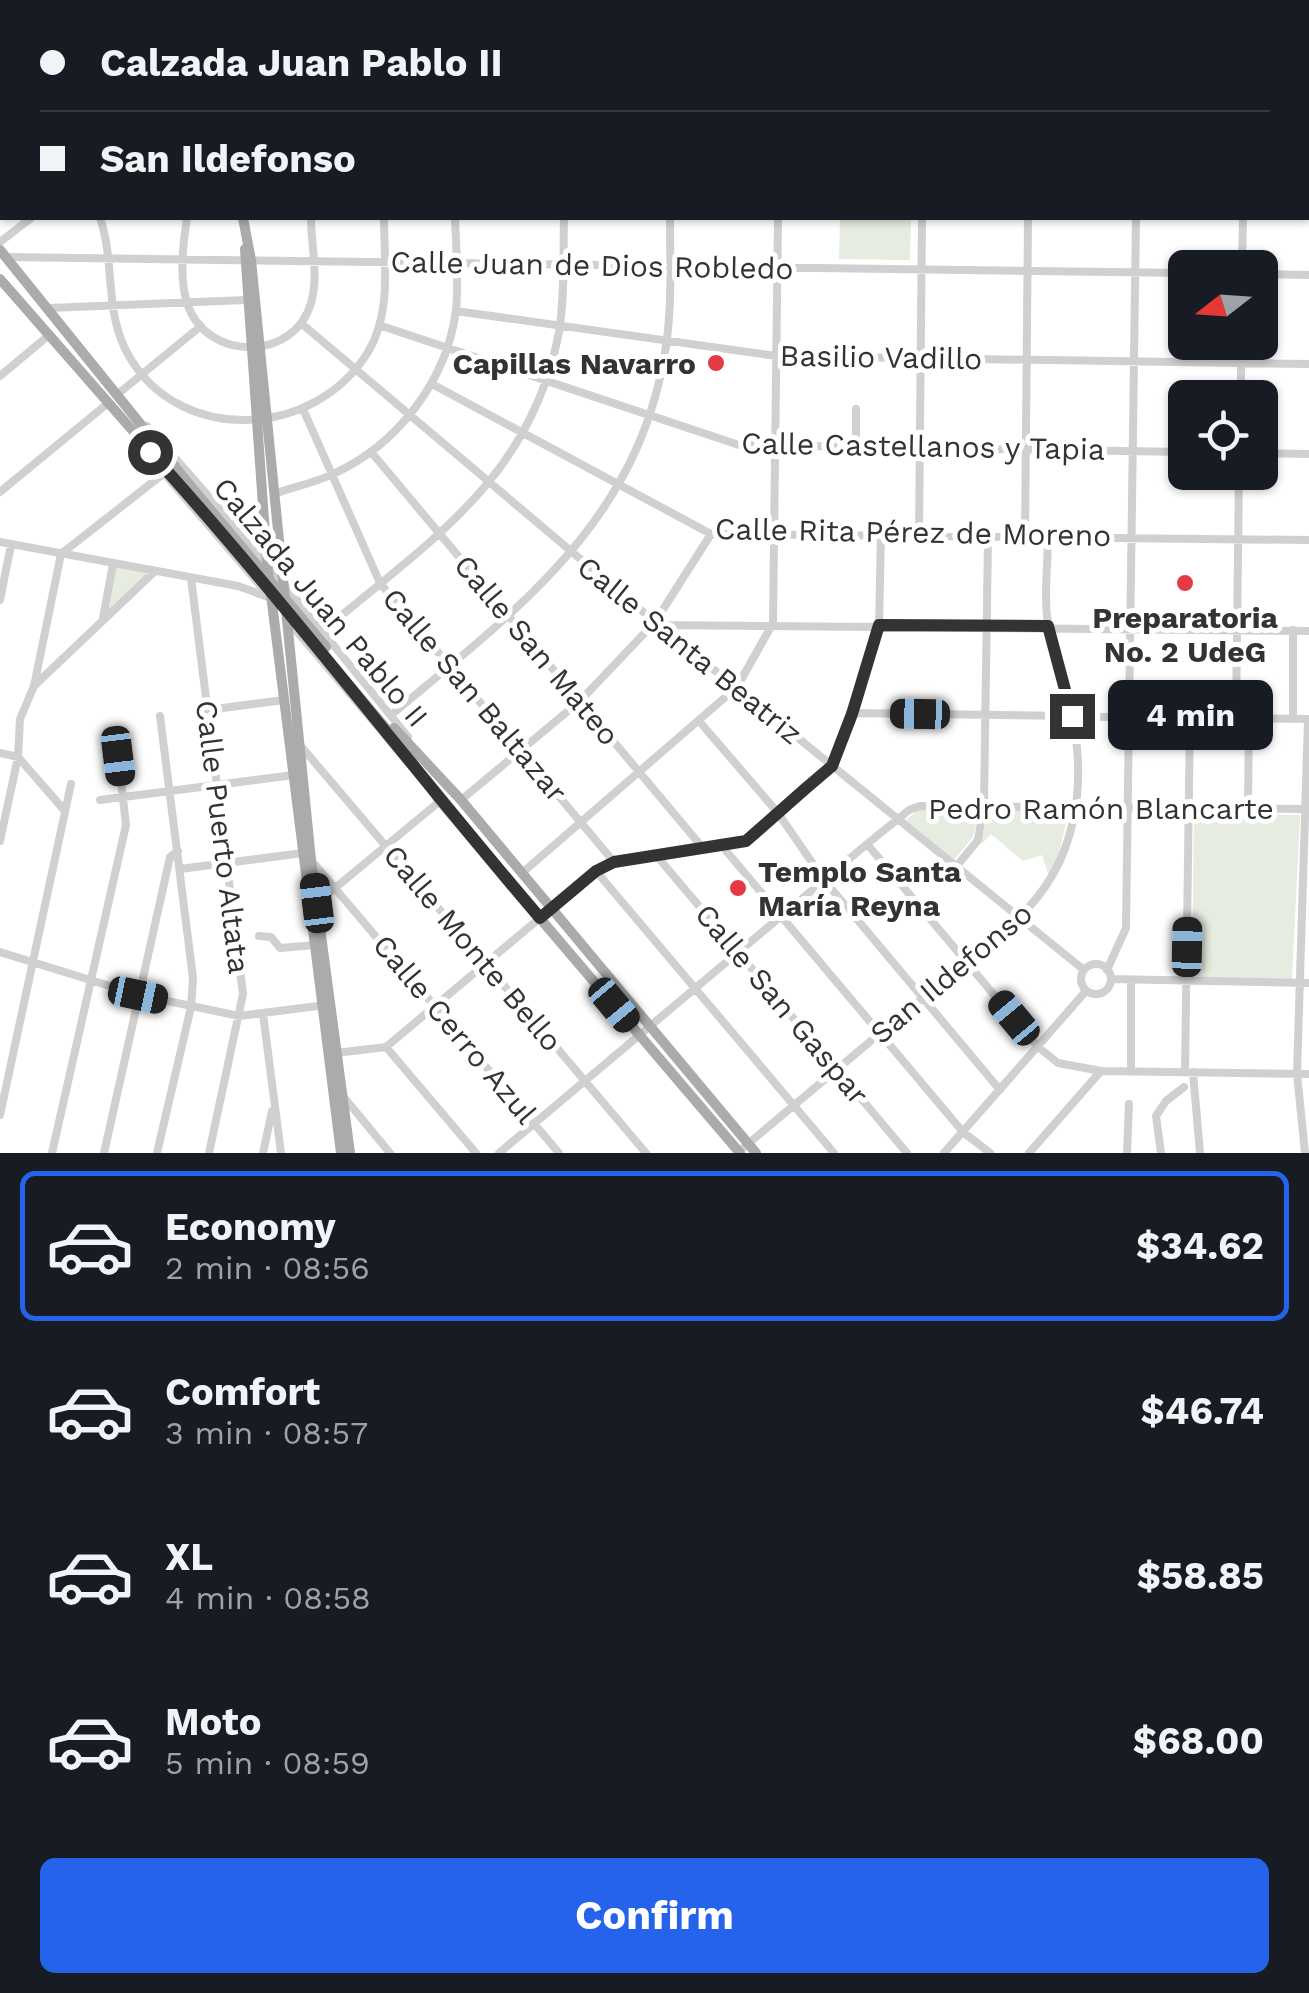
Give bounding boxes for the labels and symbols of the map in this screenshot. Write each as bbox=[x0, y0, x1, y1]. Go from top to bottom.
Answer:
street label: Calle Juan de Dios Robledo bbox=[390, 244, 794, 286]
north arrow bbox=[1168, 250, 1278, 360]
street label: Basilio Vadillo bbox=[779, 338, 983, 376]
place label: Capillas Navarro bbox=[453, 346, 696, 381]
marker: Capillas Navarro bbox=[705, 352, 727, 374]
street label: Calle Castellanos y Tapia bbox=[741, 425, 1105, 467]
route start bbox=[128, 430, 173, 475]
street label: Calzada Juan Pablo II bbox=[206, 470, 436, 734]
street label: Calle Rita Pérez de Moreno bbox=[715, 511, 1111, 553]
street label: Calle San Mateo bbox=[447, 548, 627, 752]
street label: Calle Santa Beatriz bbox=[571, 549, 809, 751]
marker: Preparatoria No. 2 UdeG bbox=[1174, 572, 1196, 594]
street label: Calle San Baltazar bbox=[375, 581, 575, 809]
place label: Preparatoria No. 2 UdeG bbox=[1092, 600, 1278, 669]
callout: 4 min bbox=[1107, 681, 1272, 751]
route end bbox=[1050, 694, 1095, 739]
street label: Calle Puerto Altata bbox=[189, 698, 257, 976]
car bbox=[890, 698, 950, 730]
car bbox=[99, 724, 137, 788]
street label: Pedro Ramón Blancarte bbox=[928, 791, 1274, 826]
street label: Calle Monte Bello bbox=[376, 838, 570, 1058]
place label: Templo Santa María Reyna bbox=[758, 854, 962, 923]
car bbox=[298, 871, 336, 935]
marker: Templo Santa María Reyna bbox=[727, 877, 749, 899]
street label: San Ildefonso bbox=[863, 895, 1039, 1051]
street label: Calle San Gaspar bbox=[688, 897, 876, 1111]
car bbox=[1171, 917, 1203, 977]
street label: Calle Cerro Azul bbox=[366, 927, 544, 1131]
car bbox=[583, 972, 645, 1038]
car bbox=[106, 974, 170, 1016]
car bbox=[983, 985, 1045, 1051]

